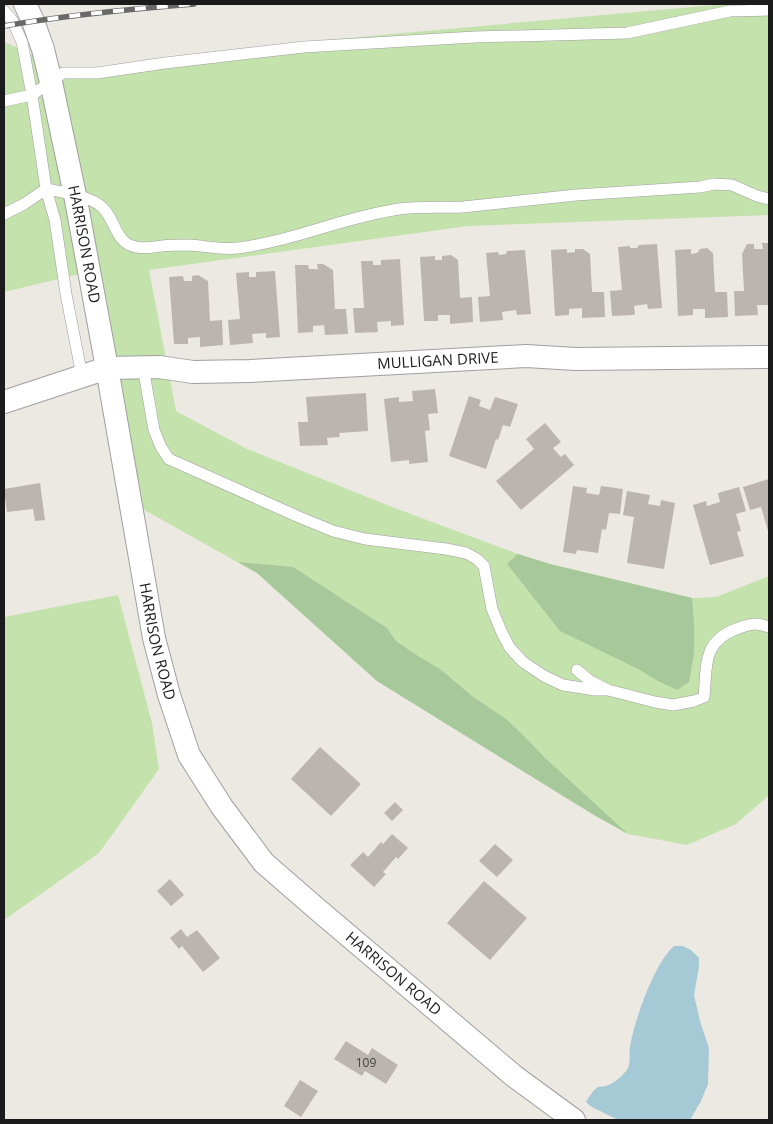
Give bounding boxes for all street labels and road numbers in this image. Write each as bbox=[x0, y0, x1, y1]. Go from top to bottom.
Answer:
street label: HARRISON ROAD bbox=[64, 183, 106, 305]
street label: MULLIGAN DRIVE bbox=[377, 347, 499, 373]
street label: HARRISON ROAD bbox=[136, 581, 181, 702]
street label: HARRISON ROAD bbox=[342, 927, 446, 1019]

